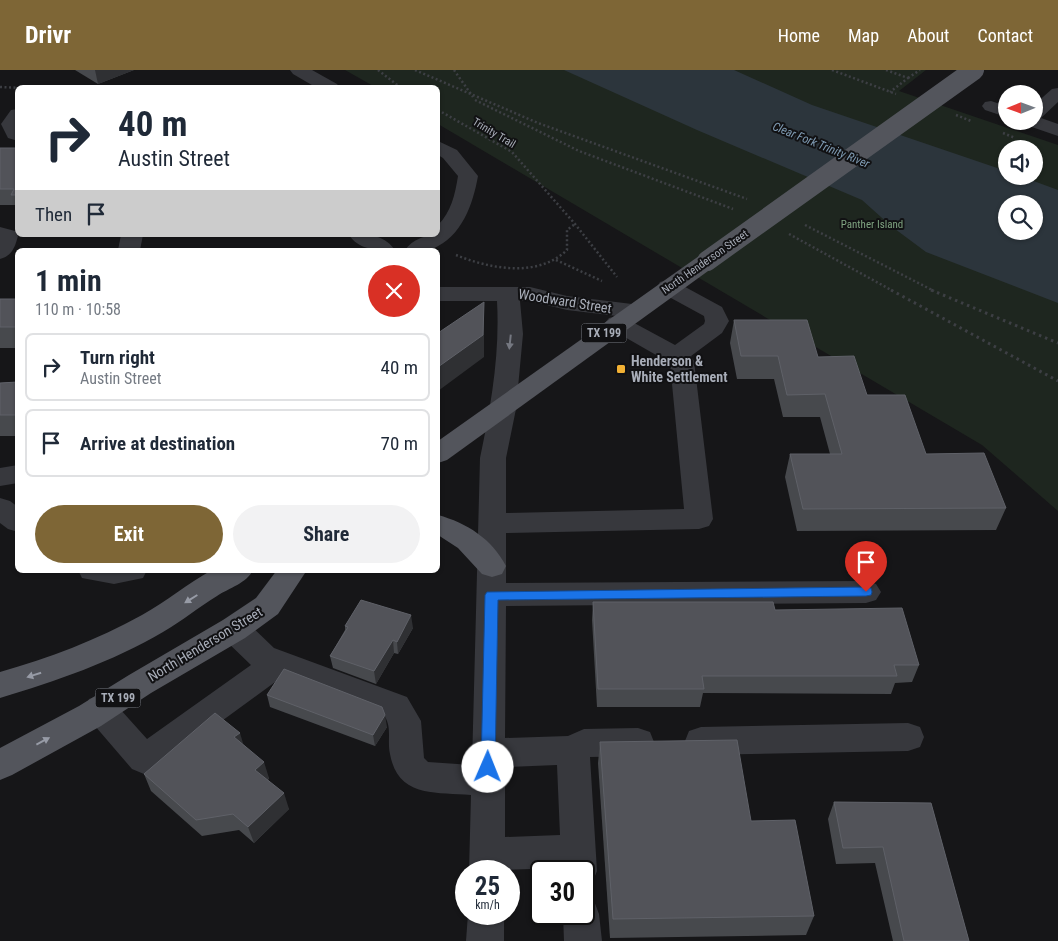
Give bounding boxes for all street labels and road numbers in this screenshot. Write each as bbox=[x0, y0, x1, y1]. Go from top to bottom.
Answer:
street label: Trinity Trail bbox=[470, 115, 518, 151]
street label: North Henderson Street bbox=[659, 227, 751, 297]
street label: Woodward Street bbox=[517, 286, 613, 316]
road number: TX 199 bbox=[582, 324, 626, 342]
street label: North Henderson Street bbox=[145, 604, 265, 684]
road number: TX 199 bbox=[96, 688, 140, 708]

